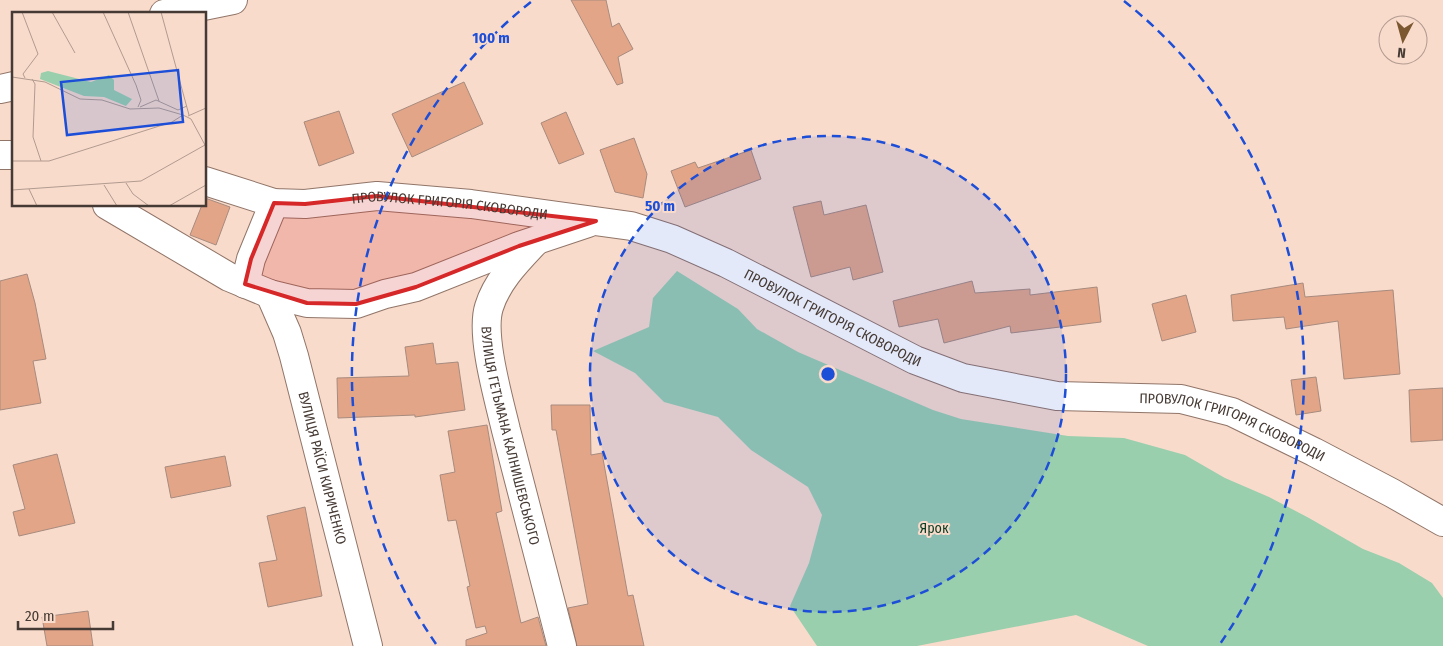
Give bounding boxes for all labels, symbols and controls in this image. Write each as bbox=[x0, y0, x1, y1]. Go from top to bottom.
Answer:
inset map bbox=[12, 12, 206, 206]
north arrow bbox=[1378, 15, 1428, 65]
text: 100 m bbox=[472, 29, 510, 47]
text: N bbox=[1397, 44, 1407, 61]
street label: ПРОВУЛОК ГРИГОРІЯ СКОВОРОДИ bbox=[351, 188, 549, 223]
text: 50 m bbox=[645, 197, 675, 215]
street label: ПРОВУЛОК ГРИГОРІЯ СКОВОРОДИ bbox=[741, 266, 924, 371]
street label: ВУЛИЦЯ ГЕТЬМАНА КАЛНИШЕВСЬКОГО bbox=[478, 326, 543, 547]
centre of rings bbox=[819, 365, 837, 383]
street label: ВУЛИЦЯ РАЇСИ КИРИЧЕНКО bbox=[294, 390, 350, 546]
street label: ПРОВУЛОК ГРИГОРІЯ СКОВОРОДИ bbox=[1139, 390, 1328, 465]
park label: Ярок bbox=[919, 520, 949, 537]
scale bar bbox=[18, 598, 112, 630]
text: 20 m bbox=[25, 607, 55, 625]

